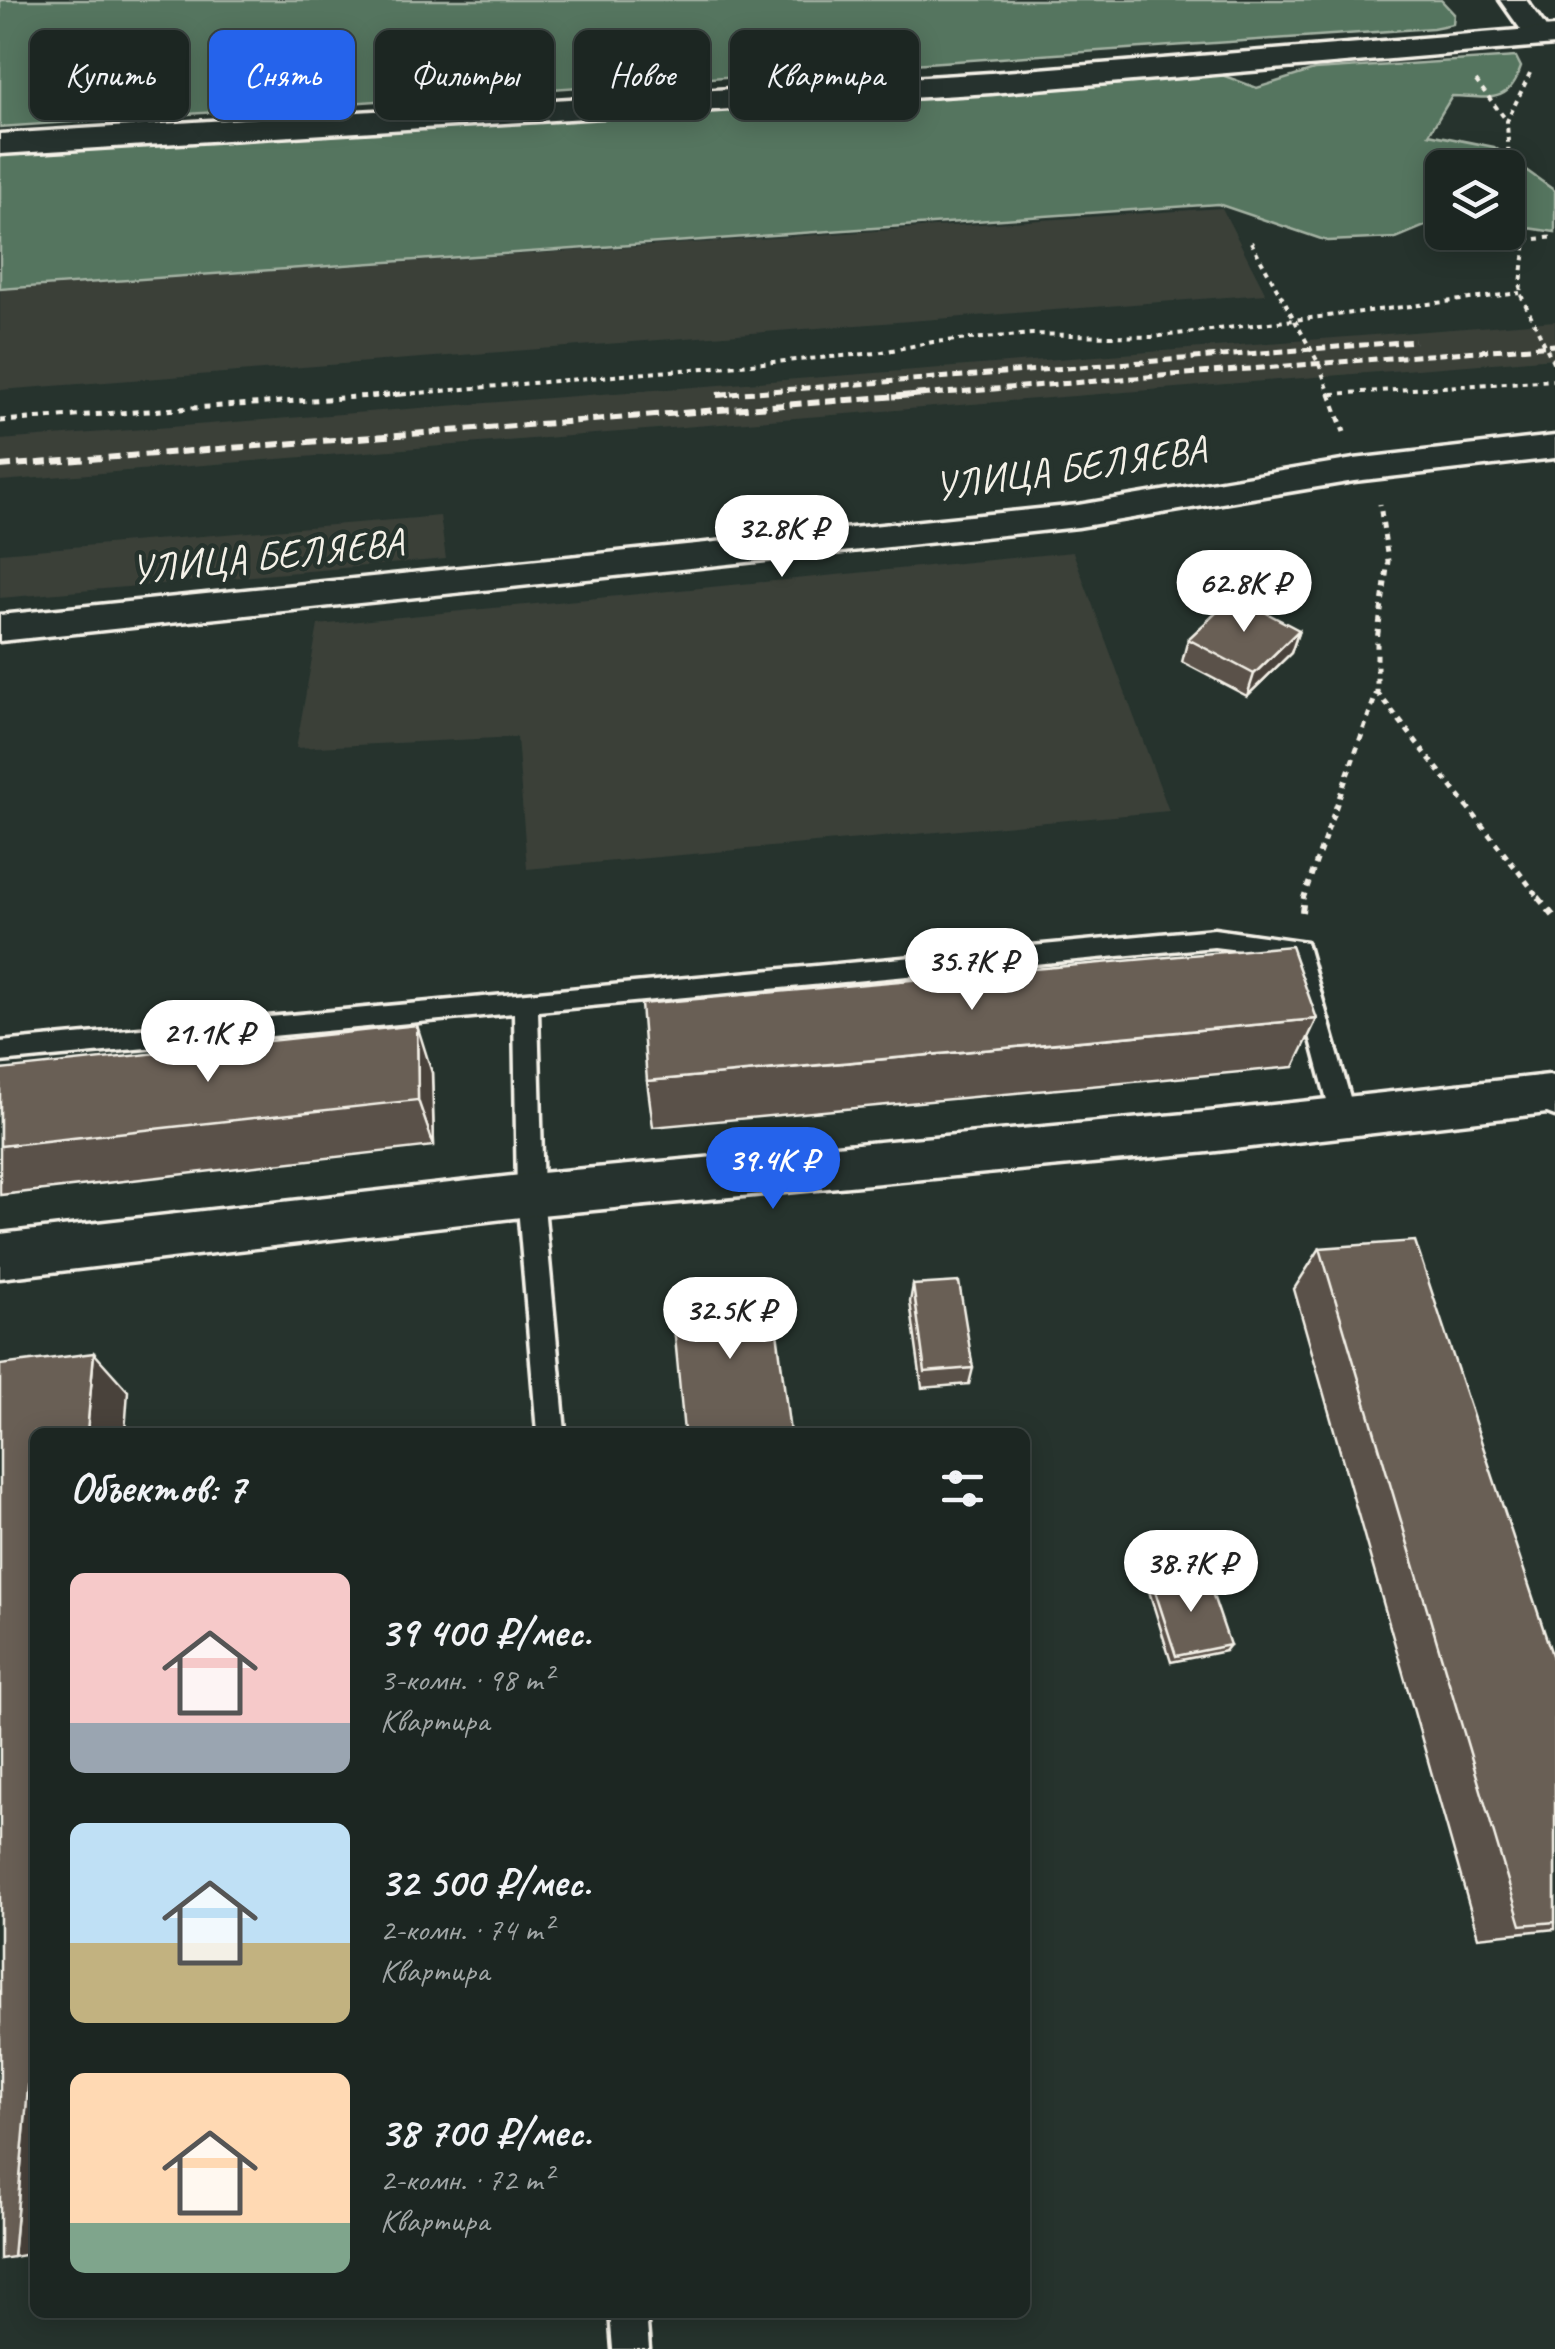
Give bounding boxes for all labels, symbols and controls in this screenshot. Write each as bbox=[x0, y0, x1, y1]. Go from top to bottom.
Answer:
chip: Купить bbox=[30, 30, 189, 120]
chip: Снять bbox=[209, 30, 355, 120]
chip: Фильтры bbox=[375, 30, 554, 120]
chip: Новое bbox=[574, 30, 710, 120]
chip: Квартира bbox=[730, 30, 919, 120]
map controls bbox=[1425, 150, 1525, 250]
button: layers bbox=[1425, 150, 1525, 250]
street label: УЛИЦА БЕЛЯЕВА bbox=[931, 424, 1211, 512]
pin: 32.8K ₽ bbox=[690, 495, 874, 580]
text: 32.8K ₽ bbox=[737, 507, 827, 548]
street label: УЛИЦА БЕЛЯЕВА bbox=[128, 517, 408, 595]
pin: 62.8K ₽ bbox=[1152, 550, 1336, 635]
text: 62.8K ₽ bbox=[1199, 562, 1289, 603]
pin: 35.7K ₽ bbox=[880, 928, 1064, 1013]
text: 35.7K ₽ bbox=[927, 940, 1017, 981]
pin: 21.1K ₽ bbox=[116, 1000, 300, 1085]
text: 21.1K ₽ bbox=[163, 1012, 253, 1053]
pin: 39.4K ₽ bbox=[681, 1127, 865, 1212]
text: 39.4K ₽ bbox=[728, 1139, 818, 1180]
pin: 32.5K ₽ bbox=[638, 1277, 822, 1362]
text: 32.5K ₽ bbox=[685, 1289, 775, 1330]
icon: filters bbox=[935, 1461, 990, 1516]
text: Объектов: 7 bbox=[70, 1462, 245, 1515]
pin: 38.7K ₽ bbox=[1099, 1530, 1283, 1615]
text: 38.7K ₽ bbox=[1146, 1542, 1236, 1583]
text: 39 400 ₽/мес. bbox=[380, 1606, 591, 1659]
icon: home bbox=[150, 1613, 270, 1733]
text: 3-комн. · 98 m² bbox=[380, 1659, 552, 1700]
text: Квартира bbox=[380, 1700, 489, 1741]
text: 32 500 ₽/мес. bbox=[380, 1856, 591, 1909]
icon: home bbox=[150, 1863, 270, 1983]
text: 2-комн. · 74 m² bbox=[380, 1909, 552, 1950]
text: Квартира bbox=[380, 1950, 489, 1991]
text: 38 700 ₽/мес. bbox=[380, 2106, 591, 2159]
icon: home bbox=[150, 2113, 270, 2233]
text: 2-комн. · 72 m² bbox=[380, 2159, 552, 2200]
text: Квартира bbox=[380, 2200, 489, 2241]

